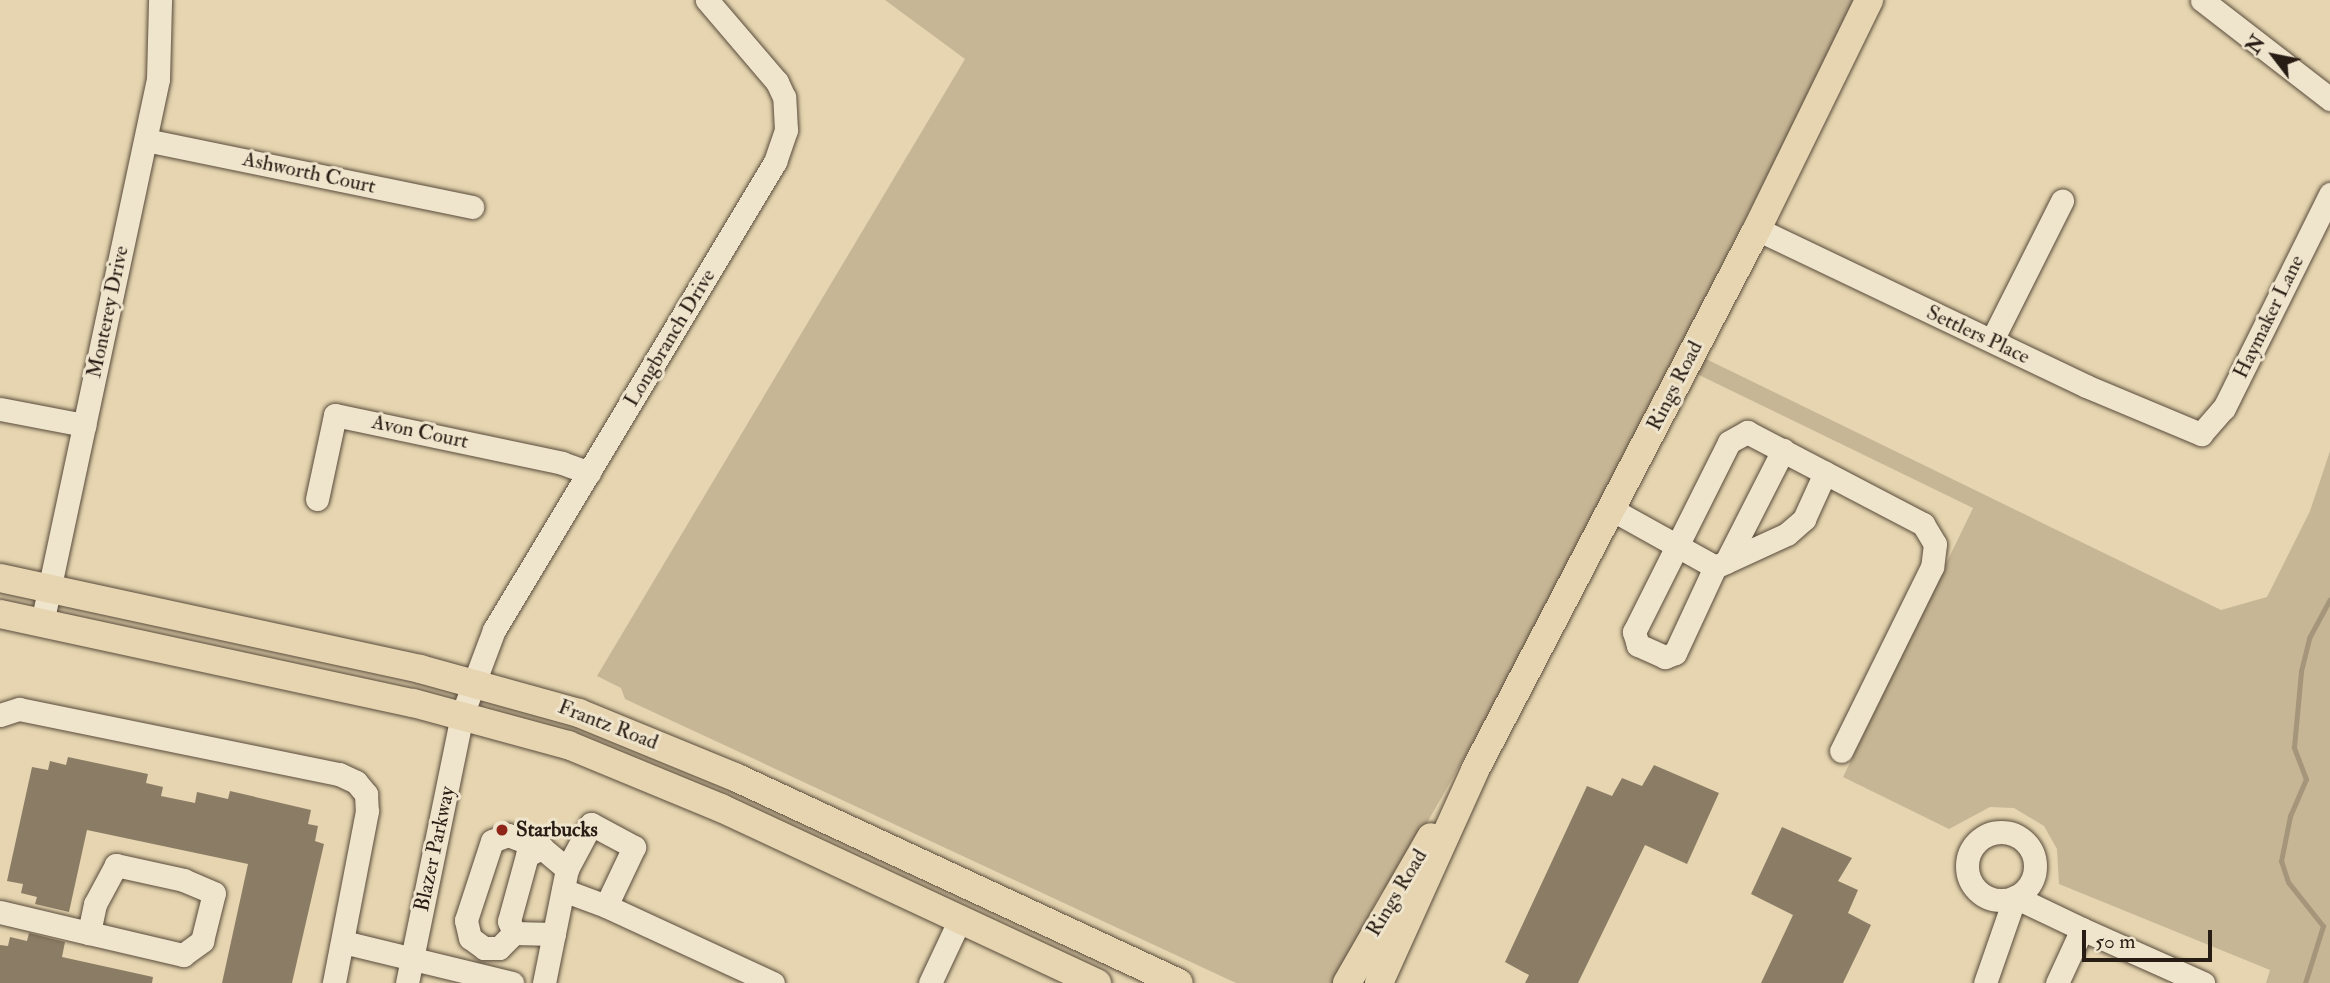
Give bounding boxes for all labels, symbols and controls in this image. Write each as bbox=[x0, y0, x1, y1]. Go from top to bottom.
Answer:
north arrow bbox=[2239, 21, 2309, 91]
text: N bbox=[2242, 31, 2271, 58]
street label: Ashworth Court bbox=[240, 147, 378, 199]
street label: Monterey Drive bbox=[82, 244, 134, 380]
street label: Haymaker Lane bbox=[2228, 251, 2310, 383]
street label: Longbranch Drive bbox=[619, 265, 721, 411]
street label: Settlers Place bbox=[1922, 300, 2034, 370]
street label: Rings Road bbox=[1642, 337, 1708, 435]
street label: Avon Court bbox=[369, 409, 471, 455]
street label: Frantz Road bbox=[554, 694, 662, 756]
street label: Blazer Parkway bbox=[409, 784, 461, 914]
place label: Starbucks bbox=[516, 817, 598, 843]
marker: Starbucks bbox=[494, 822, 510, 838]
street label: Rings Road bbox=[1361, 845, 1433, 941]
scale bar bbox=[2085, 916, 2214, 960]
text: 50 m bbox=[2095, 928, 2136, 955]

